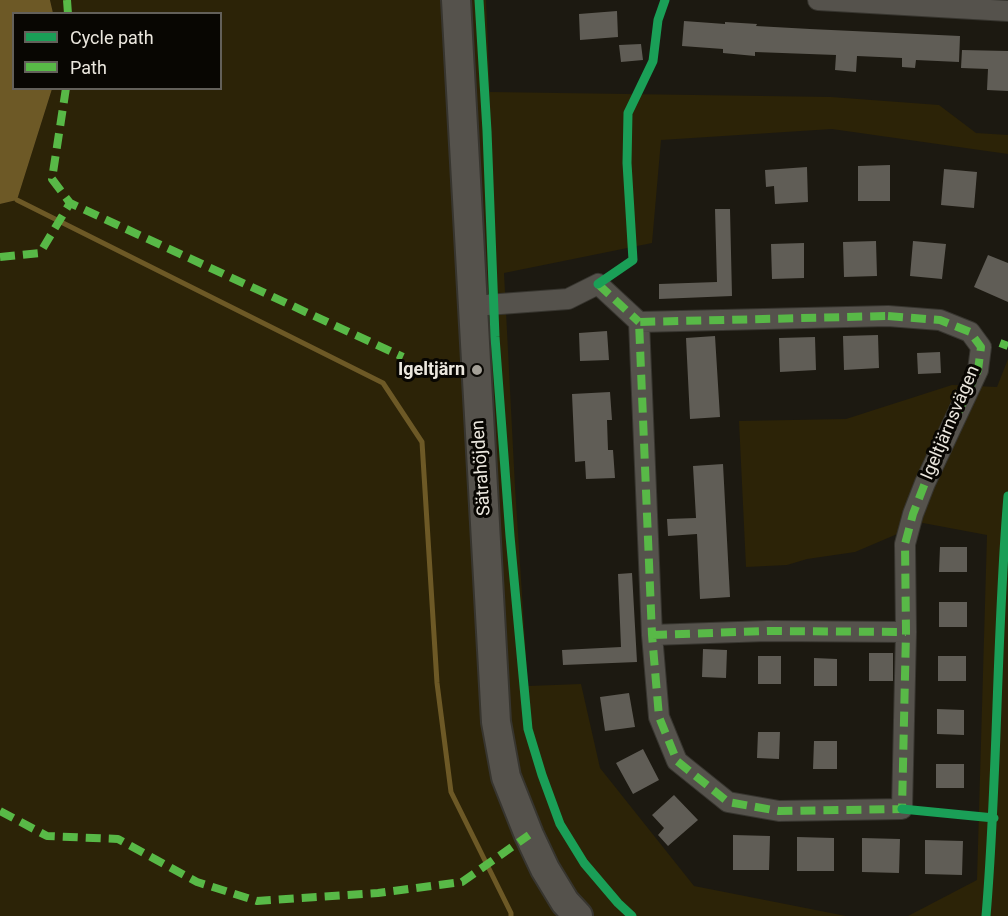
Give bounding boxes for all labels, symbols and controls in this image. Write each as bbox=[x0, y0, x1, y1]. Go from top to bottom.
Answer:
legend bbox=[12, 12, 222, 90]
text: Cycle path bbox=[70, 27, 154, 48]
text: Path bbox=[70, 57, 107, 78]
place label: Igeltjärn bbox=[398, 359, 465, 381]
marker: Igeltjärn bbox=[470, 363, 484, 377]
street label: Igeltjärnsvägen bbox=[917, 363, 985, 483]
street label: Sätrahöjden bbox=[468, 419, 496, 517]

